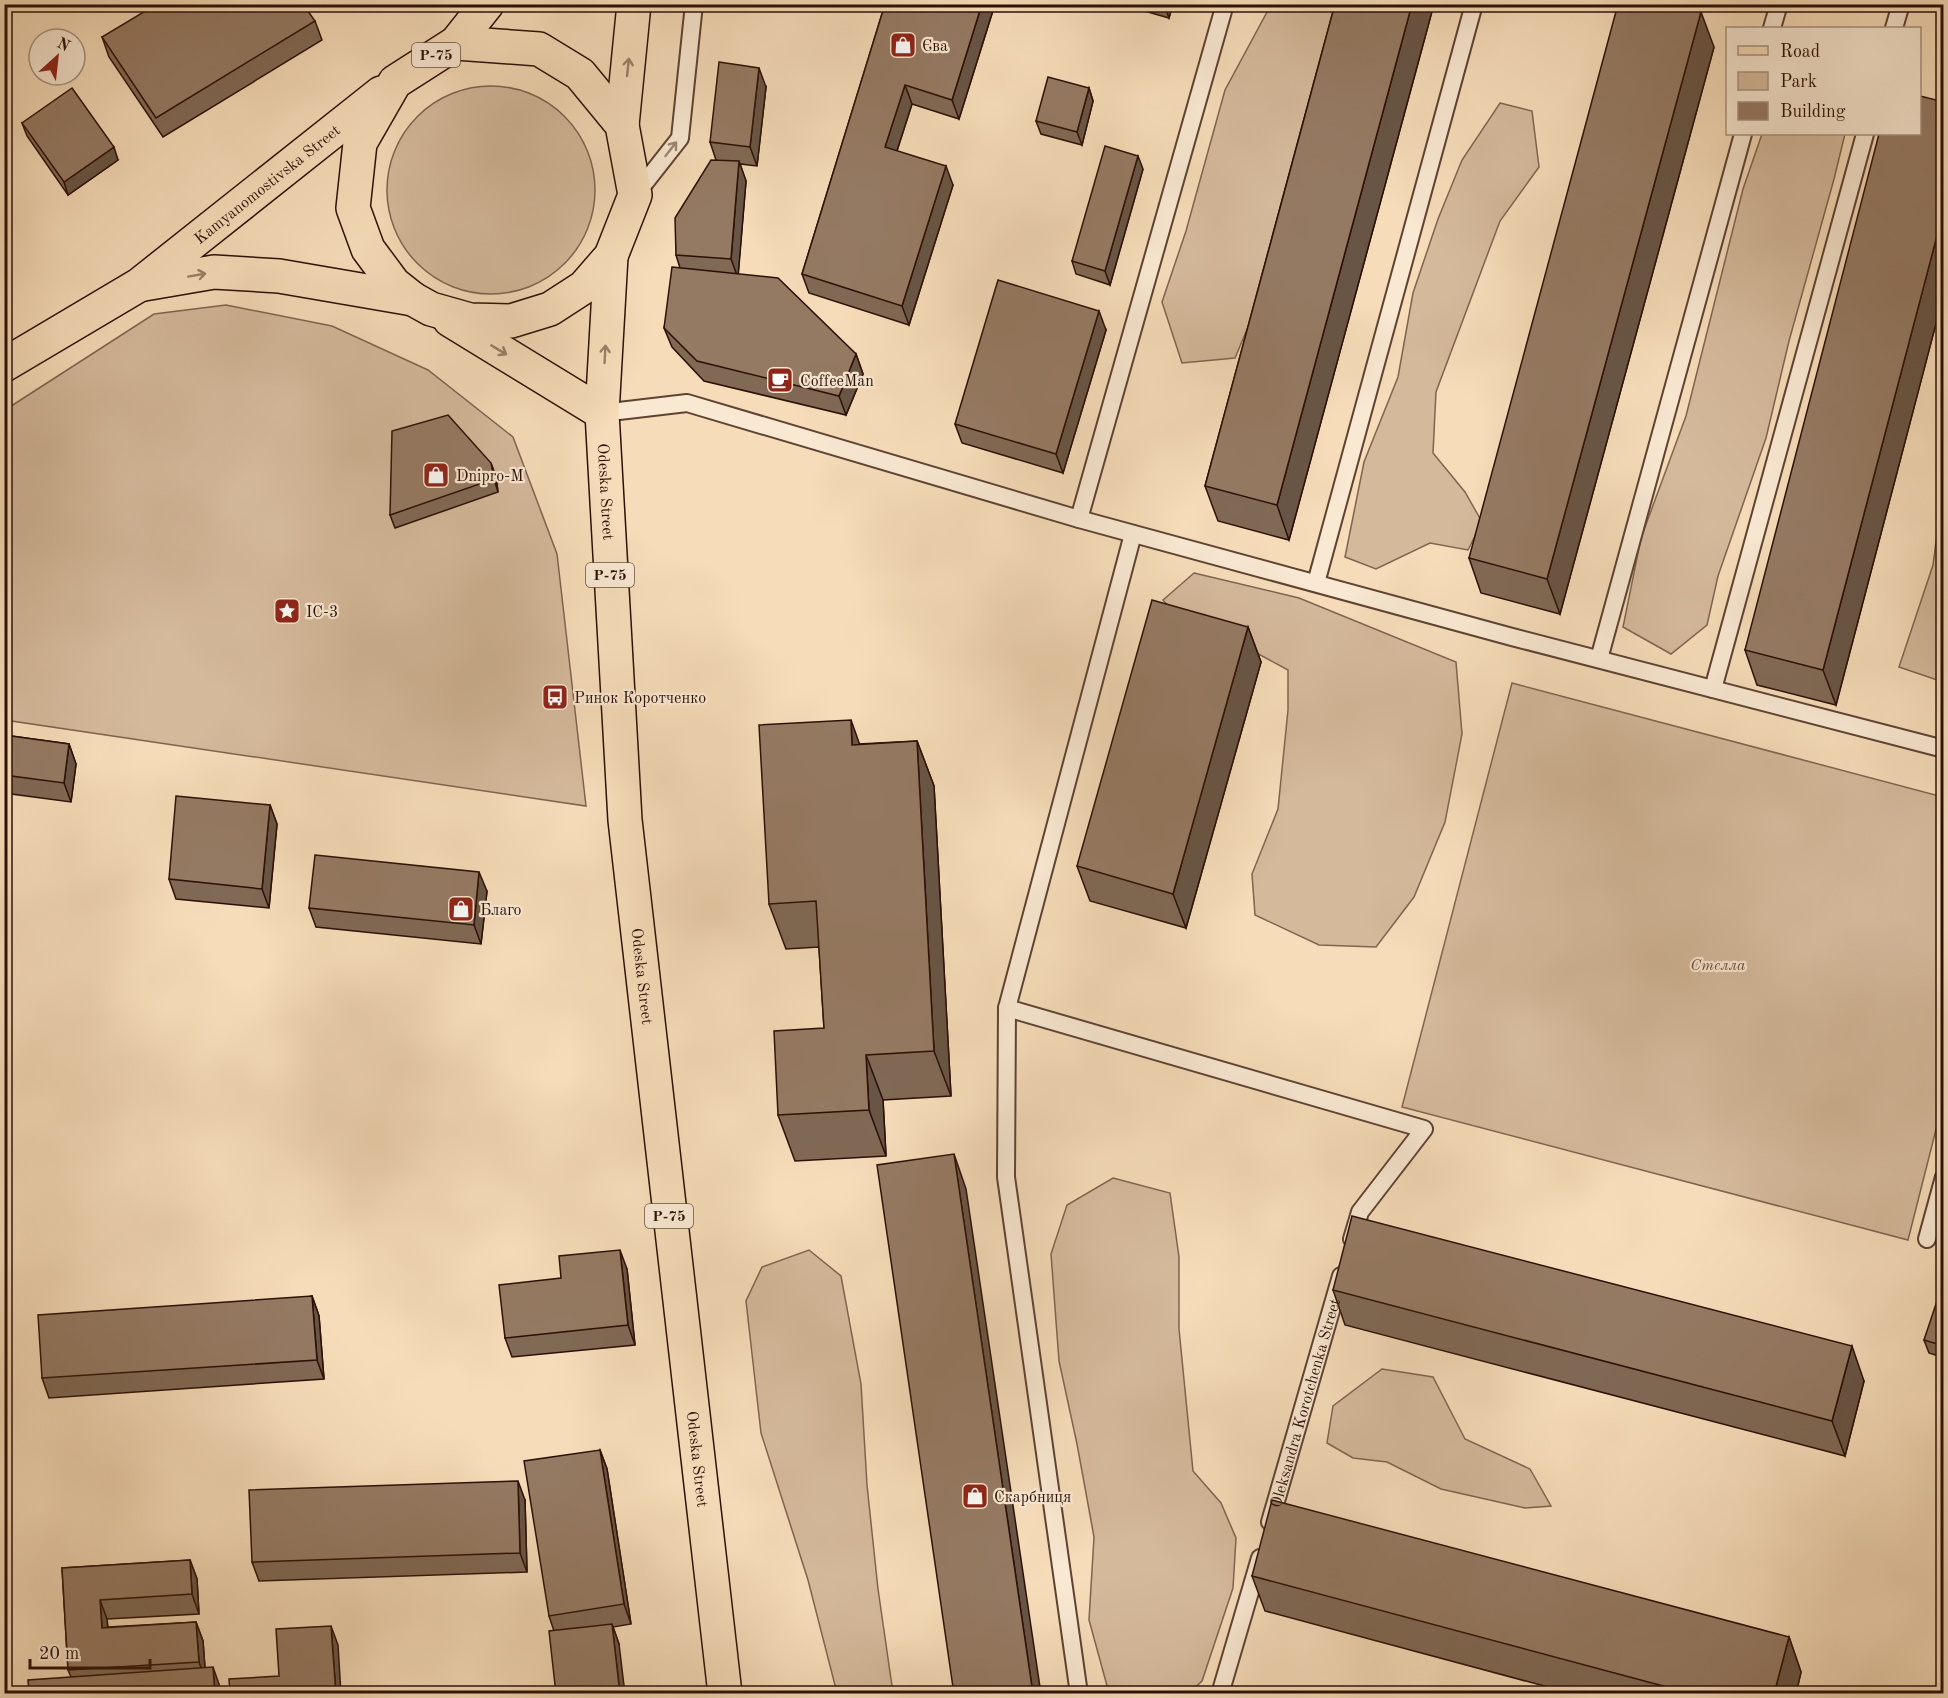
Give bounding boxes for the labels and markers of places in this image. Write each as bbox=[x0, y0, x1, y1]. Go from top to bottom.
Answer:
shop icon: Єва bbox=[888, 30, 918, 60]
place label: Єва bbox=[922, 39, 948, 55]
cafe icon: CoffeeMan bbox=[765, 365, 795, 395]
place label: CoffeeMan bbox=[800, 374, 874, 390]
shop icon: Dnipro-M bbox=[421, 460, 451, 490]
place label: Dnipro-M bbox=[456, 469, 524, 485]
place icon: ІС-3 bbox=[272, 596, 302, 626]
place label: ІС-3 bbox=[306, 605, 338, 621]
bus stop icon: Ринок Коротченко bbox=[540, 682, 570, 712]
place label: Ринок Коротченко bbox=[574, 691, 706, 707]
shop icon: Благо bbox=[446, 894, 476, 924]
place label: Благо bbox=[480, 903, 521, 919]
shop icon: Скарбниця bbox=[960, 1481, 990, 1511]
place label: Скарбниця bbox=[994, 1490, 1071, 1506]

